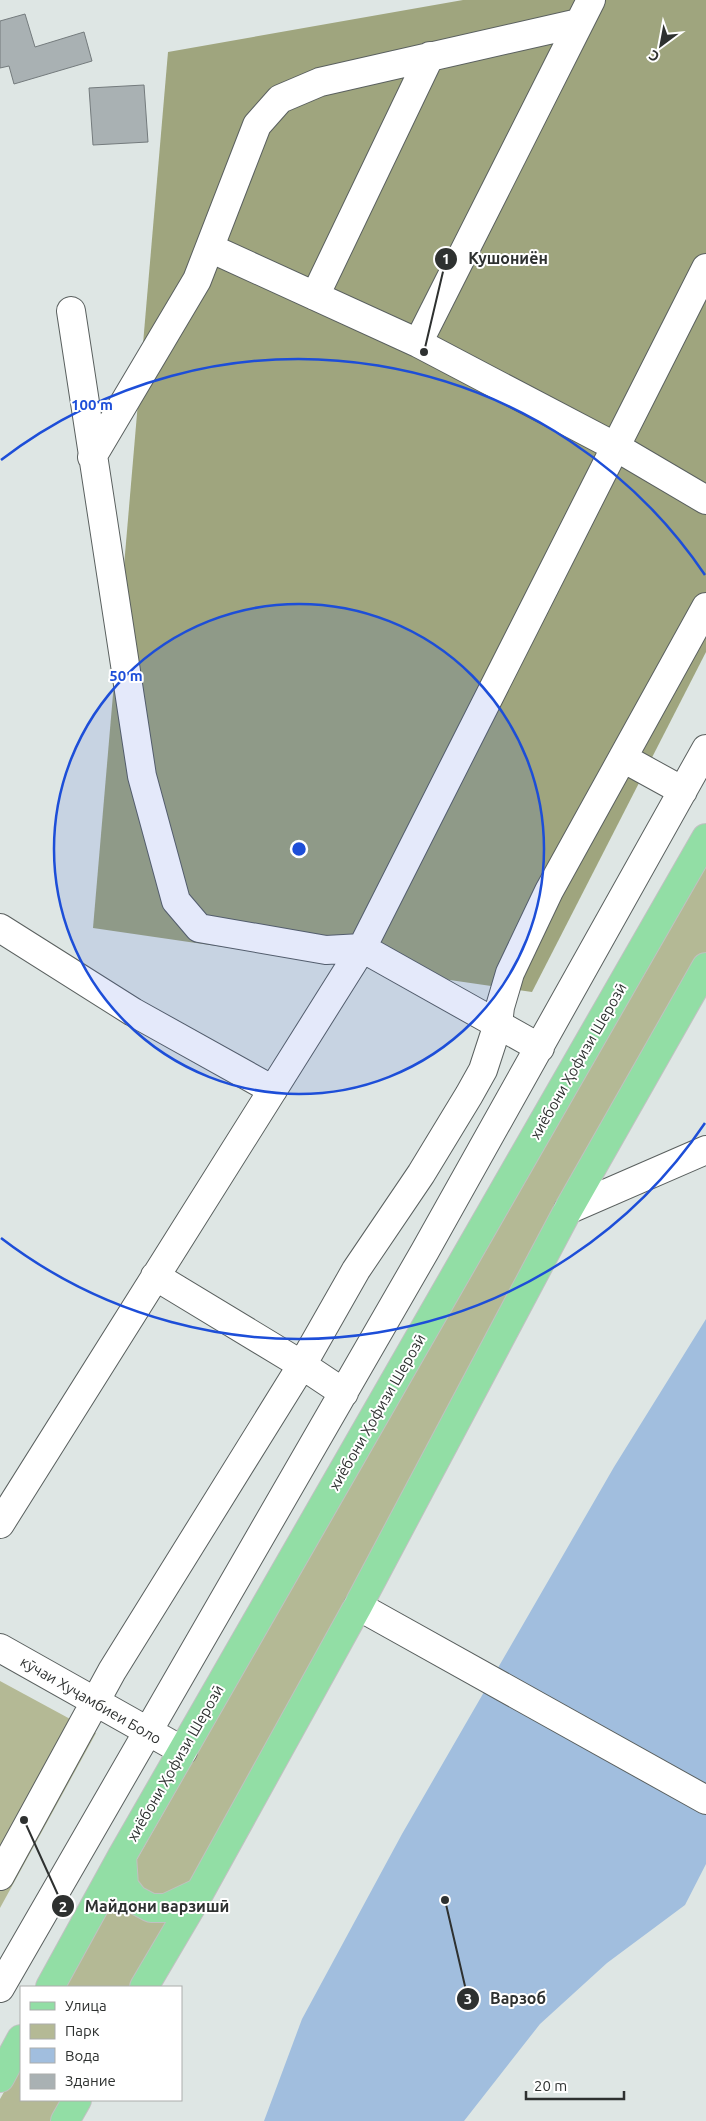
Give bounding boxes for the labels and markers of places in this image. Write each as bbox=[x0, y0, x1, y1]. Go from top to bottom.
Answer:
callout: Кушониён bbox=[433, 243, 558, 274]
centre of rings bbox=[290, 840, 308, 858]
callout: Майдони варзишӣ bbox=[50, 1891, 240, 1922]
callout: Варзоб bbox=[455, 1983, 556, 2014]

